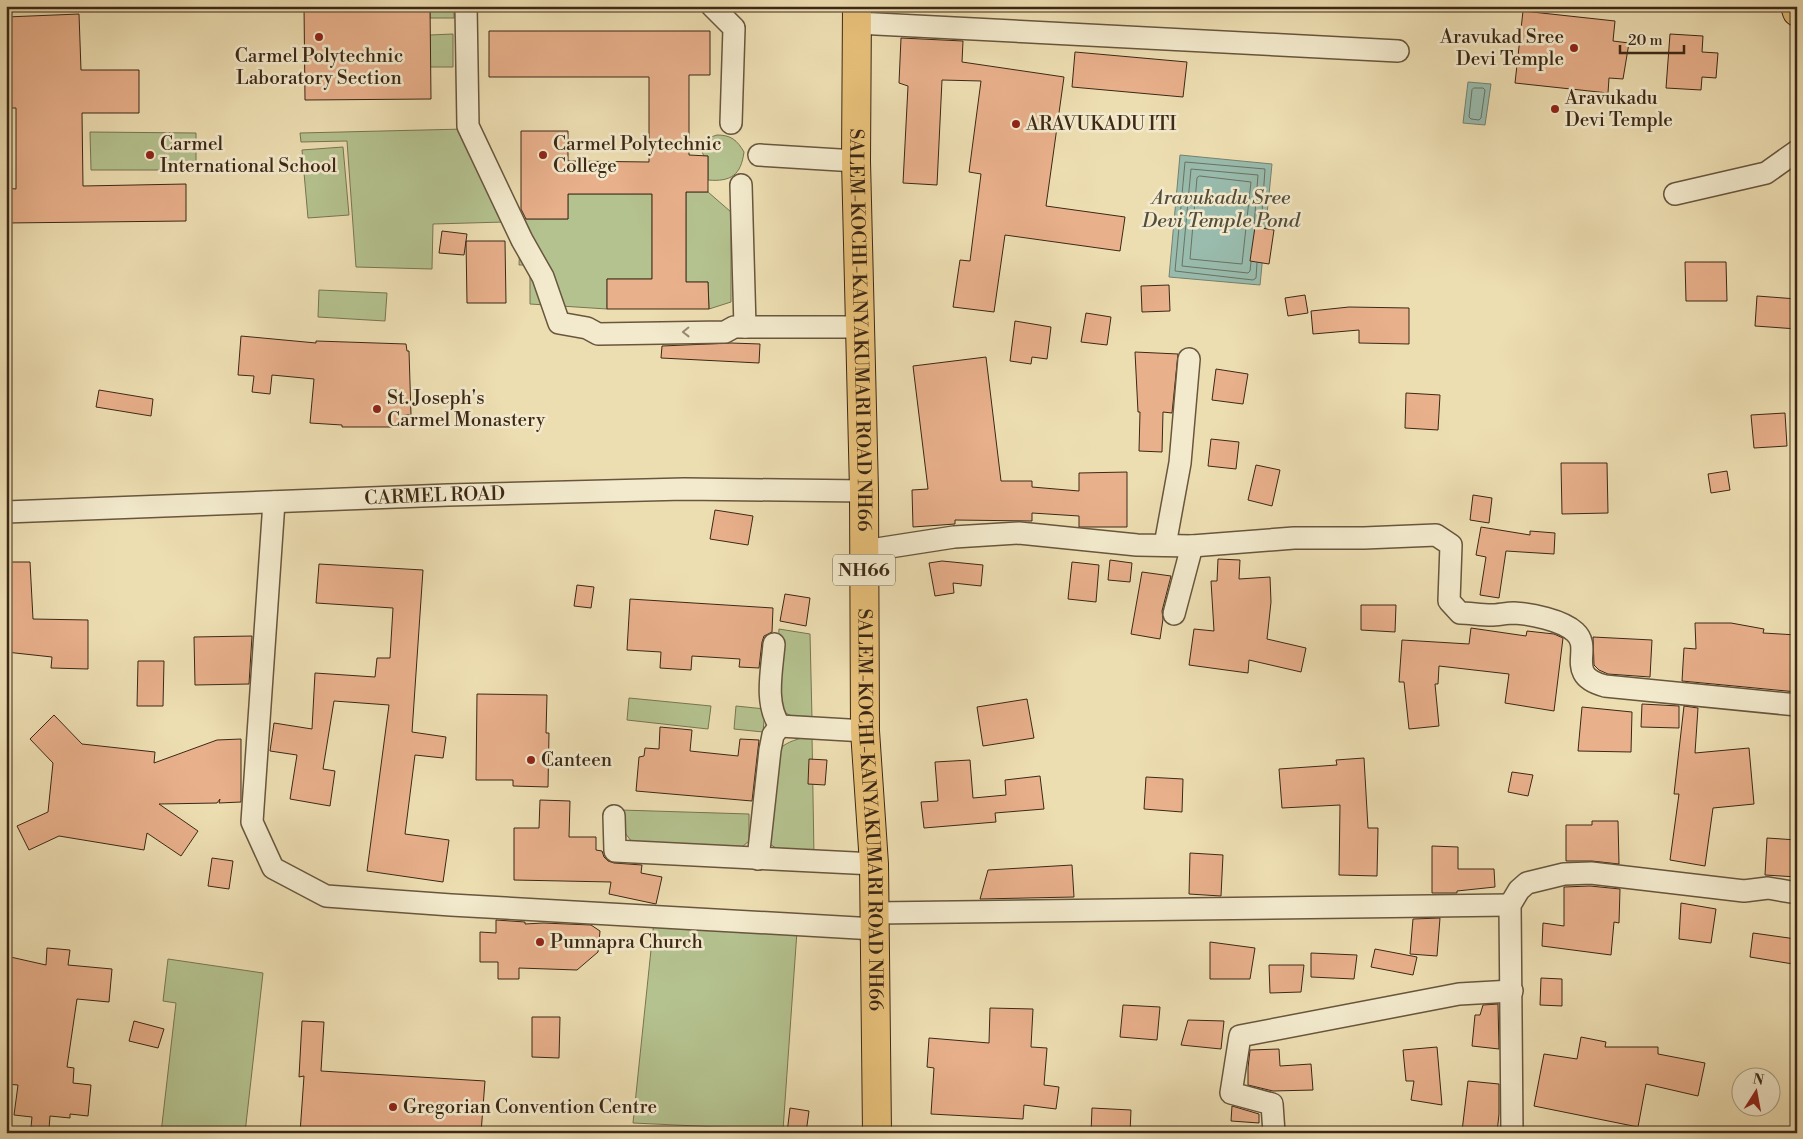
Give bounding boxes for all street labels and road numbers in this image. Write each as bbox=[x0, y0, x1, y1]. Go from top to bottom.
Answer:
street label: SALEM-KOCHI-KANYAKUMARI ROAD NH66 bbox=[844, 128, 876, 531]
street label: CARMEL ROAD bbox=[364, 482, 505, 510]
road number: NH66 bbox=[833, 554, 895, 586]
street label: SALEM-KOCHI-KANYAKUMARI ROAD NH66 bbox=[852, 608, 888, 1011]

